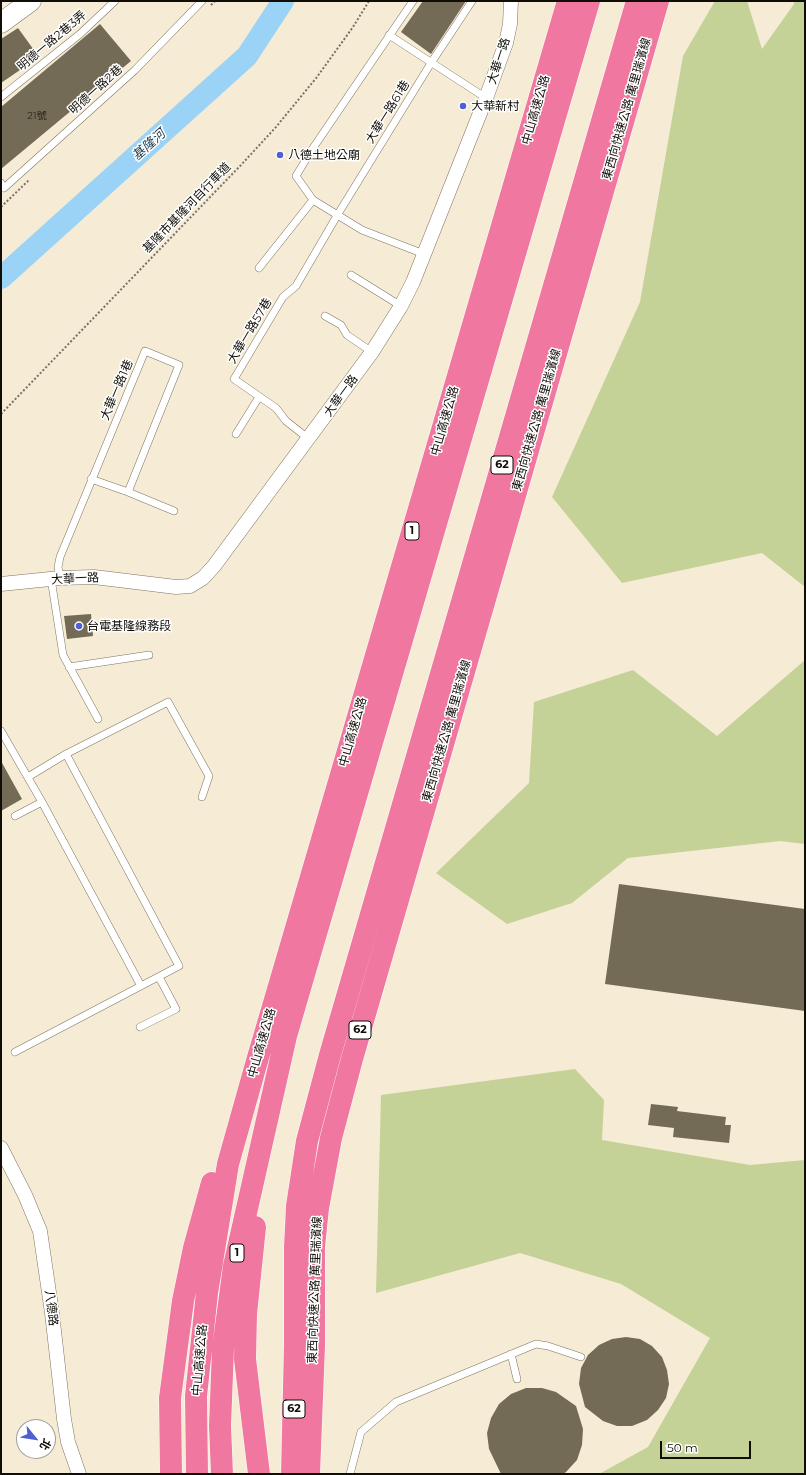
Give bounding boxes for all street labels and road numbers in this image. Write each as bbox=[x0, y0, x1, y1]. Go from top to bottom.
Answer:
street label: 明德一路2巷3弄 bbox=[15, 8, 89, 74]
street label: 大華一路 bbox=[485, 36, 513, 86]
street label: 東西向快速公路 萬里瑞濱線 bbox=[600, 36, 654, 182]
street label: 明德一路2巷 bbox=[66, 62, 126, 118]
street label: 中山高速公路 bbox=[519, 73, 553, 147]
street label: 大華一路61巷 bbox=[363, 78, 413, 146]
street label: 基隆市基隆河自行車道 bbox=[140, 160, 234, 256]
street label: 大華一路57巷 bbox=[225, 296, 275, 366]
street label: 東西向快速公路 萬里瑞濱線 bbox=[510, 347, 564, 493]
street label: 大華一路1巷 bbox=[98, 358, 136, 422]
street label: 大華一路 bbox=[321, 372, 361, 420]
street label: 中山高速公路 bbox=[428, 384, 462, 458]
road number: 62 bbox=[491, 456, 513, 474]
road number: 1 bbox=[405, 522, 419, 540]
street label: 大華一路 bbox=[51, 571, 99, 587]
street label: 東西向快速公路 萬里瑞濱線 bbox=[420, 658, 474, 804]
street label: 中山高速公路 bbox=[336, 695, 370, 769]
street label: 中山高速公路 bbox=[245, 1006, 279, 1080]
road number: 62 bbox=[349, 1021, 371, 1039]
street label: 東西向快速公路 萬里瑞濱線 bbox=[305, 1216, 325, 1364]
road number: 1 bbox=[230, 1244, 244, 1262]
street label: 八德路 bbox=[42, 1289, 60, 1327]
street label: 中山高速公路 bbox=[190, 1324, 210, 1396]
road number: 62 bbox=[283, 1400, 305, 1418]

